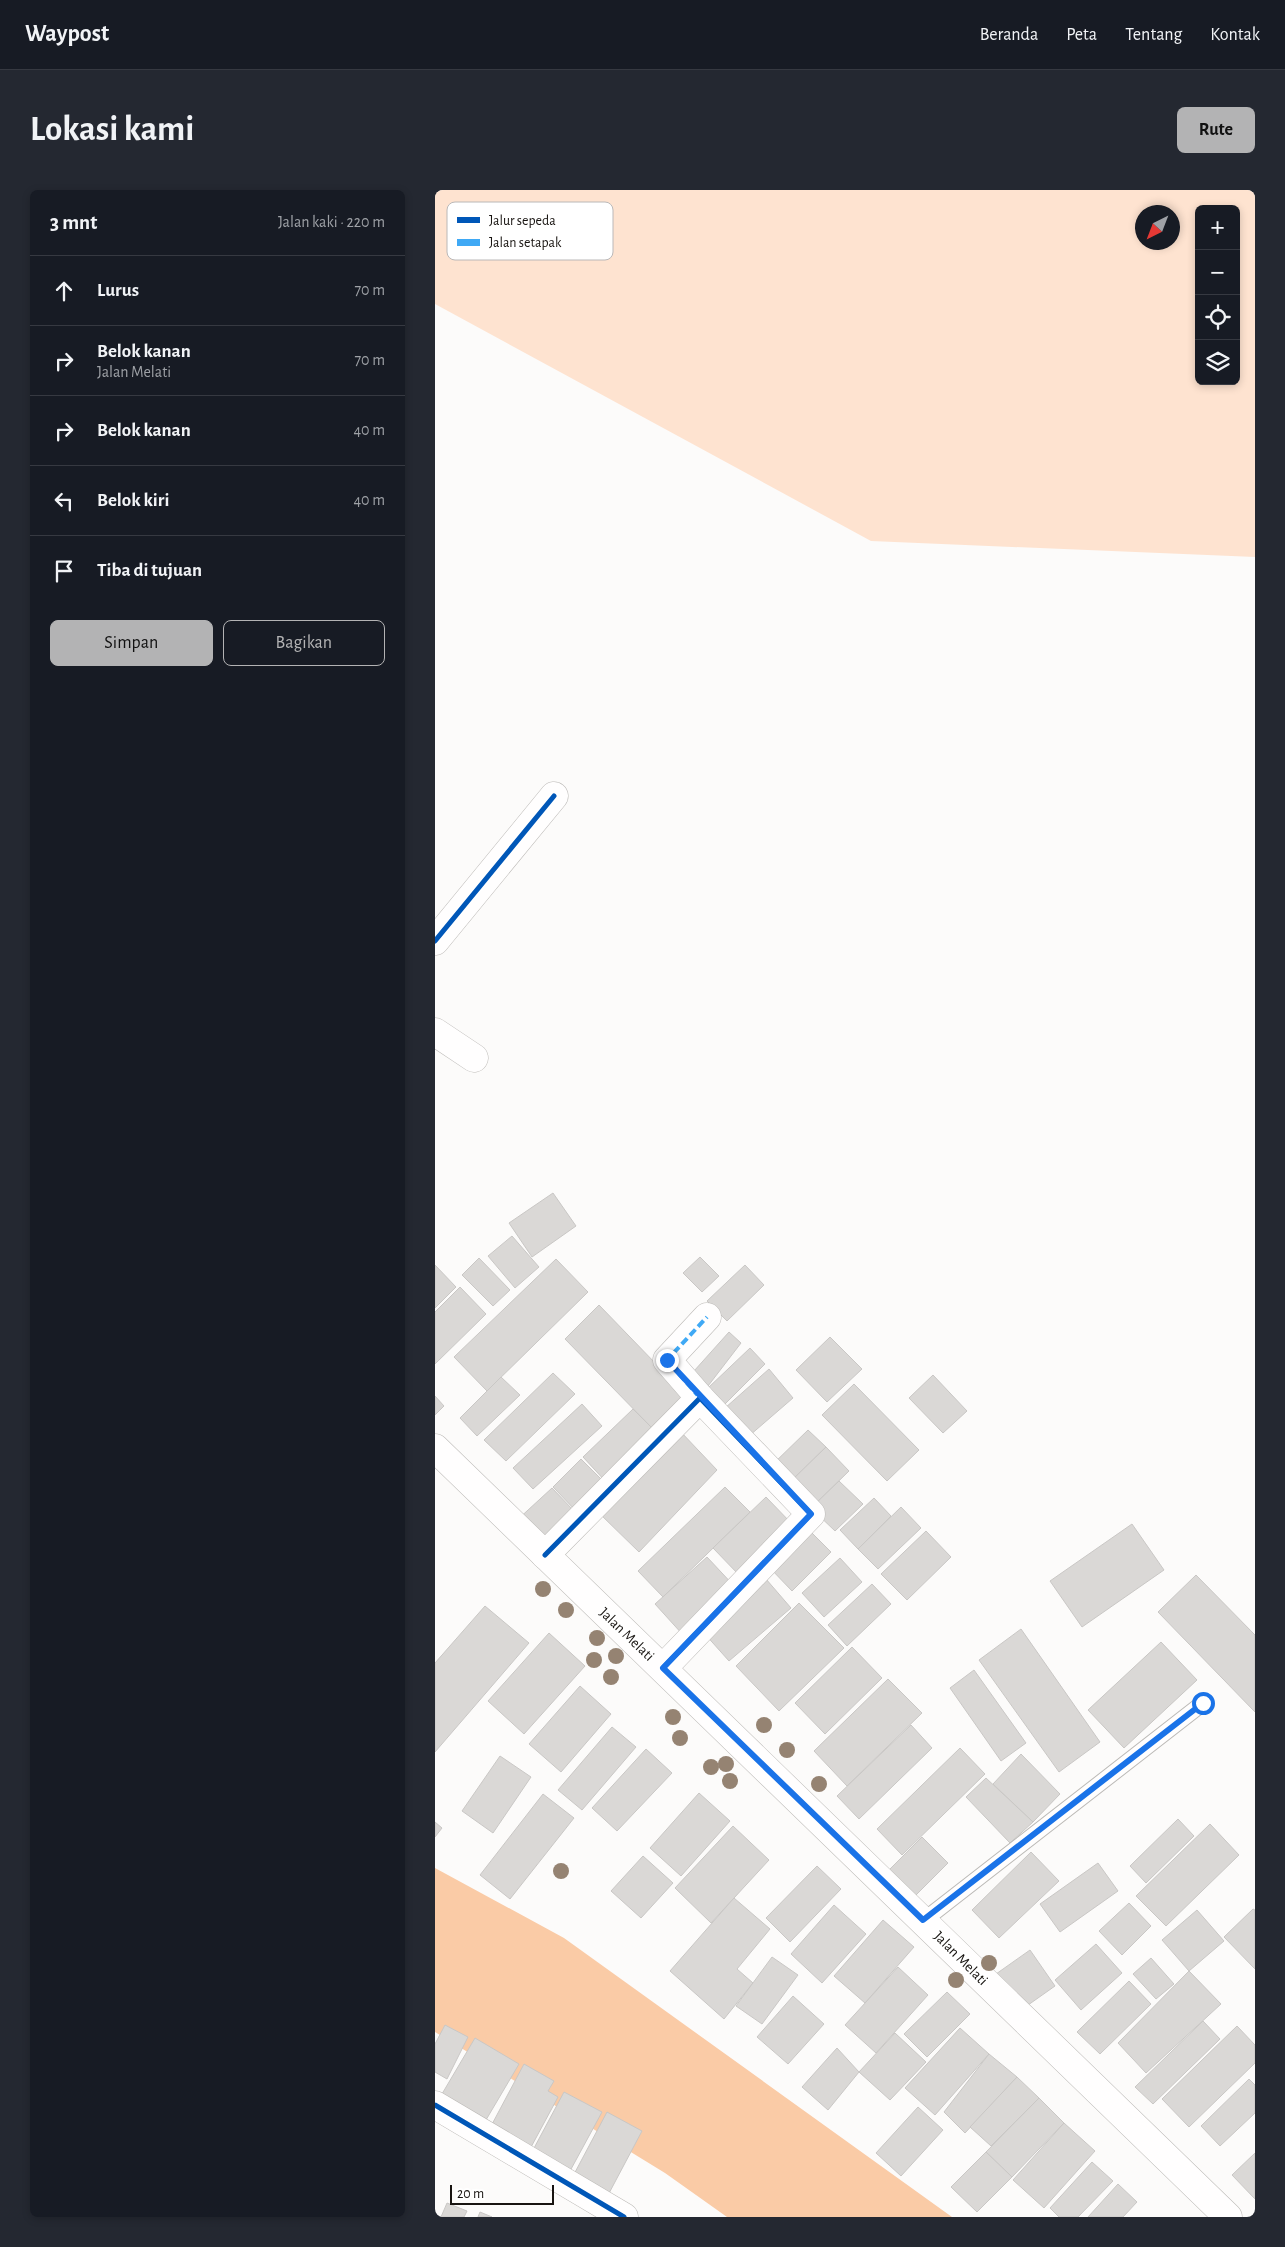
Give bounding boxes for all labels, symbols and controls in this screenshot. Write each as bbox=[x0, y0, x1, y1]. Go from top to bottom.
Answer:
text: Waypost bbox=[25, 22, 109, 46]
text: Beranda bbox=[980, 26, 1038, 44]
text: Peta bbox=[1066, 26, 1097, 44]
text: Tentang bbox=[1125, 26, 1182, 44]
text: Kontak bbox=[1210, 26, 1260, 44]
button: Rute bbox=[1177, 107, 1255, 153]
text: Lokasi kami bbox=[30, 112, 194, 147]
legend bbox=[447, 202, 613, 260]
north arrow bbox=[1135, 205, 1180, 250]
map controls bbox=[1195, 205, 1240, 385]
button: + bbox=[1195, 205, 1240, 250]
text: 3 mnt bbox=[50, 212, 97, 233]
text: Jalan kaki · 220 m bbox=[278, 214, 385, 230]
text: Jalur sepeda bbox=[489, 214, 556, 228]
text: Jalan setapak bbox=[489, 236, 562, 250]
button: − bbox=[1195, 250, 1240, 295]
icon: ahead bbox=[50, 277, 78, 305]
text: Lurus bbox=[97, 281, 139, 300]
text: 70 m bbox=[354, 282, 385, 298]
button: locate bbox=[1195, 295, 1240, 340]
button: layers bbox=[1195, 340, 1240, 385]
text: Belok kanan bbox=[97, 342, 191, 361]
icon: right bbox=[50, 347, 78, 375]
text: 70 m bbox=[354, 352, 385, 368]
text: Jalan Melati bbox=[97, 364, 171, 380]
icon: right bbox=[50, 417, 78, 445]
text: Belok kanan bbox=[97, 421, 191, 440]
text: 40 m bbox=[353, 422, 385, 438]
icon: left bbox=[50, 487, 78, 515]
text: Belok kiri bbox=[97, 491, 169, 510]
text: 40 m bbox=[353, 492, 385, 508]
icon: arrive bbox=[50, 557, 78, 585]
text: Tiba di tujuan bbox=[97, 561, 202, 580]
button: Simpan bbox=[50, 620, 213, 666]
button: Bagikan bbox=[223, 620, 385, 666]
route end bbox=[656, 1349, 679, 1372]
street label: Jalan Melati bbox=[596, 1605, 657, 1664]
route start bbox=[1192, 1692, 1215, 1715]
street label: Jalan Melati bbox=[931, 1928, 991, 1988]
scale bar bbox=[450, 2182, 554, 2205]
text: 20 m bbox=[457, 2187, 484, 2201]

